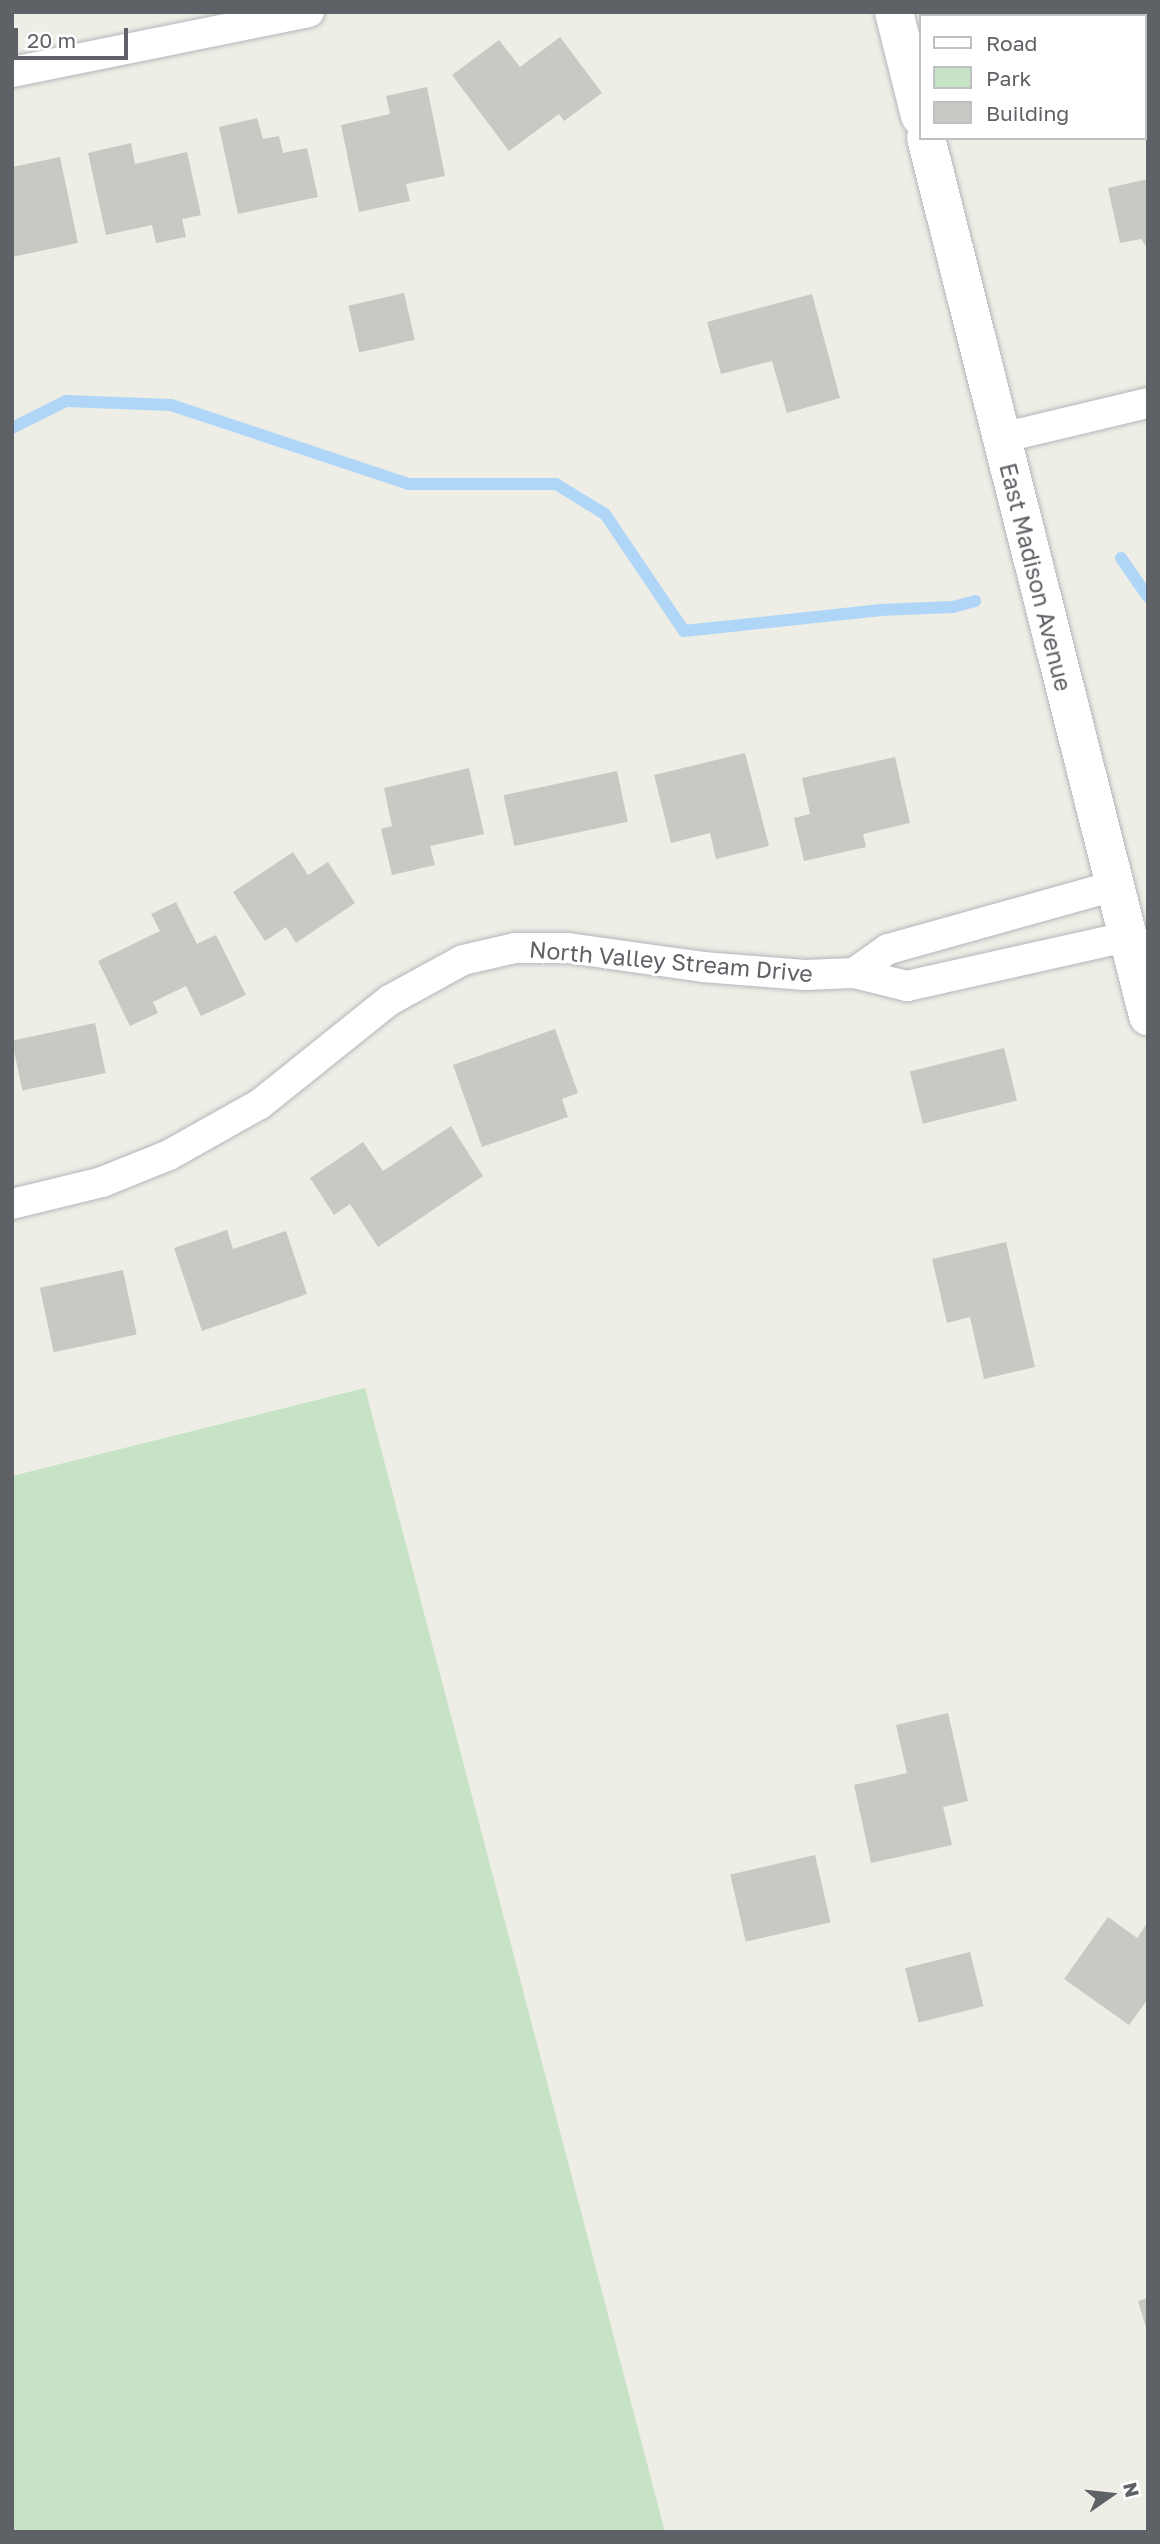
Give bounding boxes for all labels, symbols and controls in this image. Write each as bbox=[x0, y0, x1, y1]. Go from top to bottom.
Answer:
scale bar bbox=[18, 14, 131, 58]
legend bbox=[918, 14, 1146, 140]
text: 20 m bbox=[27, 27, 76, 53]
text: Road bbox=[986, 30, 1037, 56]
text: Park bbox=[986, 65, 1031, 91]
text: Building bbox=[986, 100, 1069, 126]
street label: East Madison Avenue bbox=[994, 460, 1078, 694]
street label: North Valley Stream Drive bbox=[528, 935, 814, 987]
north arrow bbox=[1076, 2460, 1146, 2530]
text: N bbox=[1119, 2480, 1145, 2500]

